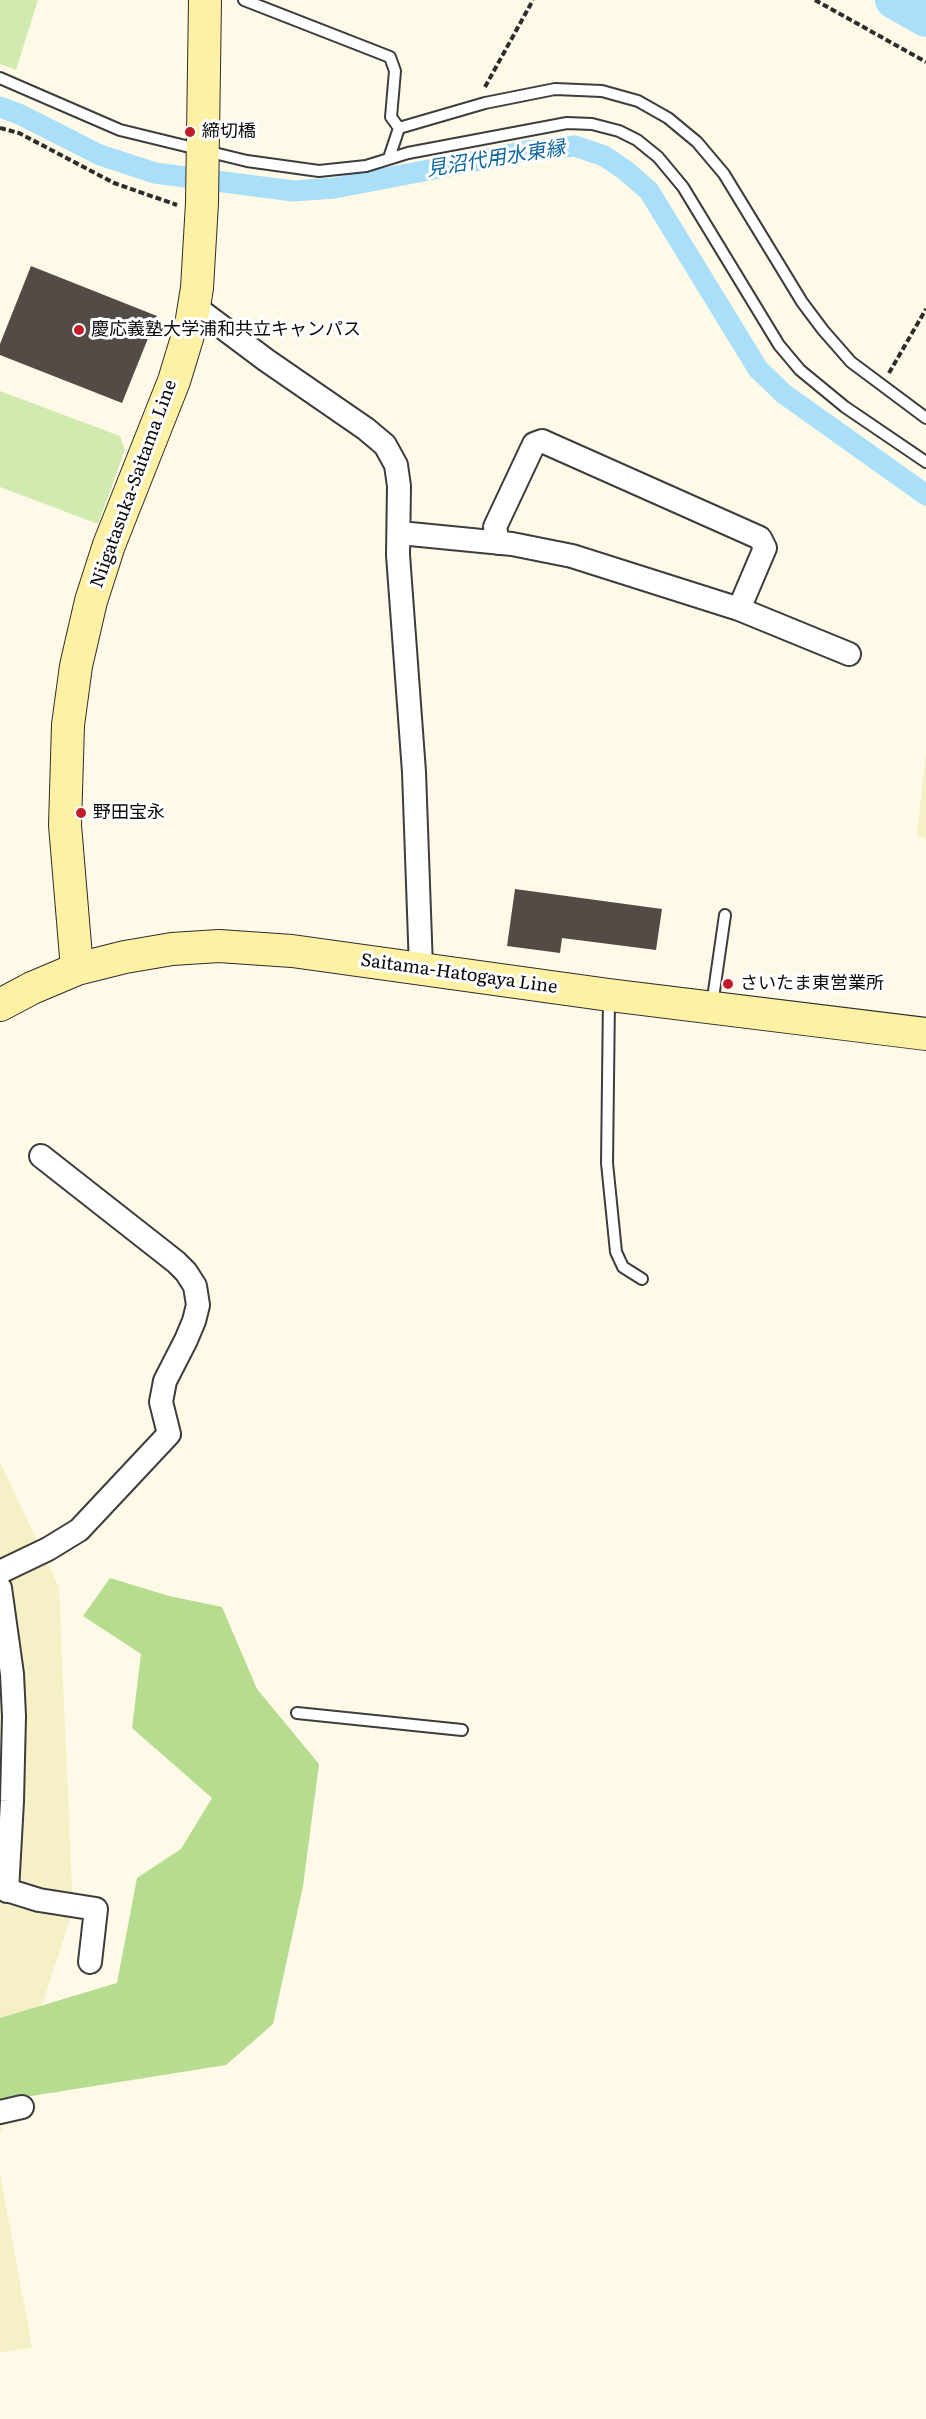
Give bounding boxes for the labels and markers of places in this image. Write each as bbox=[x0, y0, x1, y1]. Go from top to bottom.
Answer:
place label: 締切橋 bbox=[202, 121, 256, 143]
marker: 締切橋 bbox=[183, 125, 197, 139]
place label: 慶応義塾大学浦和共立キャンパス bbox=[91, 319, 361, 341]
marker: 慶応義塾大学浦和共立キャンパス bbox=[72, 323, 86, 337]
place label: 野田宝永 bbox=[93, 802, 165, 824]
marker: 野田宝永 bbox=[74, 806, 88, 820]
place label: さいたま東営業所 bbox=[740, 973, 884, 995]
marker: さいたま東営業所 bbox=[721, 977, 735, 991]

